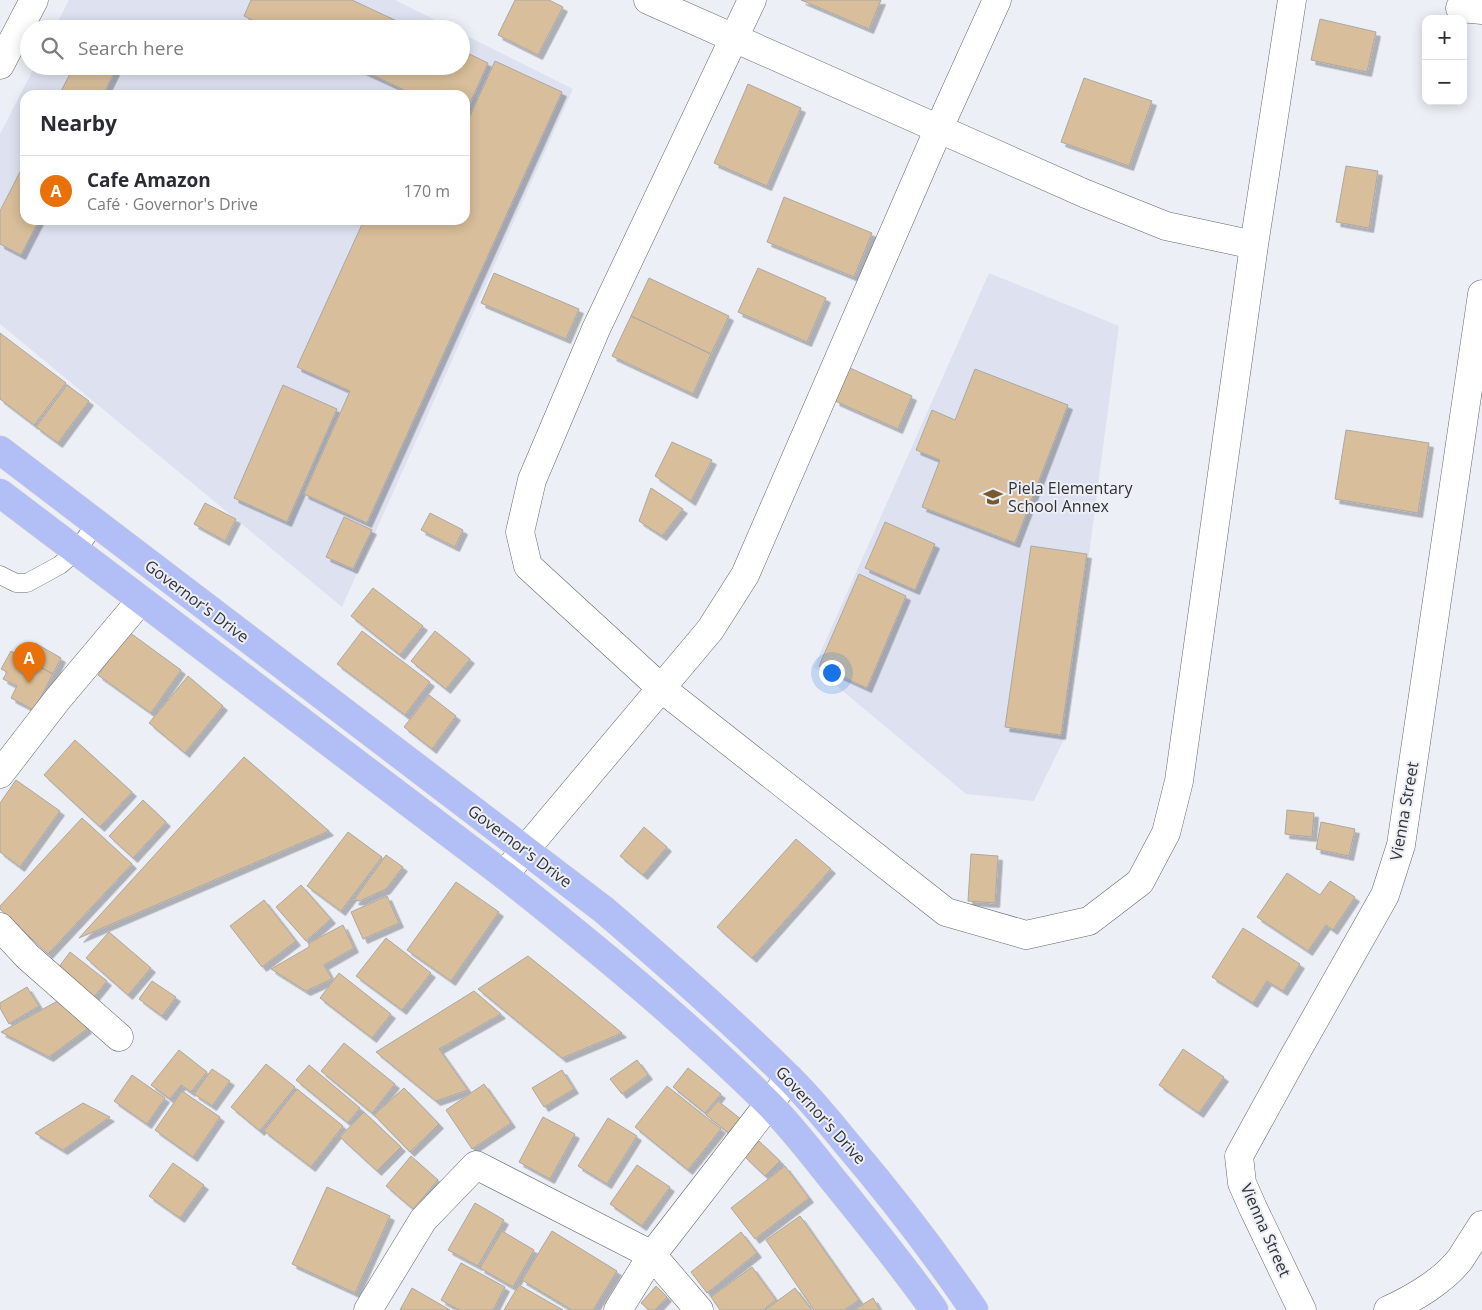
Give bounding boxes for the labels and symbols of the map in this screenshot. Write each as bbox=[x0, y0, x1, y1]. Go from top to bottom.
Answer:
place label: Piela Elementary School Annex bbox=[1008, 477, 1133, 517]
school or university icon: Piela Elementary School Annex bbox=[982, 486, 1004, 508]
street label: Governor's Drive bbox=[140, 555, 254, 647]
pin: A bbox=[13, 642, 45, 683]
your location bbox=[819, 660, 845, 686]
street label: Vienna Street bbox=[1384, 760, 1424, 862]
street label: Governor's Drive bbox=[463, 800, 577, 892]
street label: Governor's Drive bbox=[771, 1061, 871, 1169]
street label: Vienna Street bbox=[1236, 1180, 1296, 1280]

